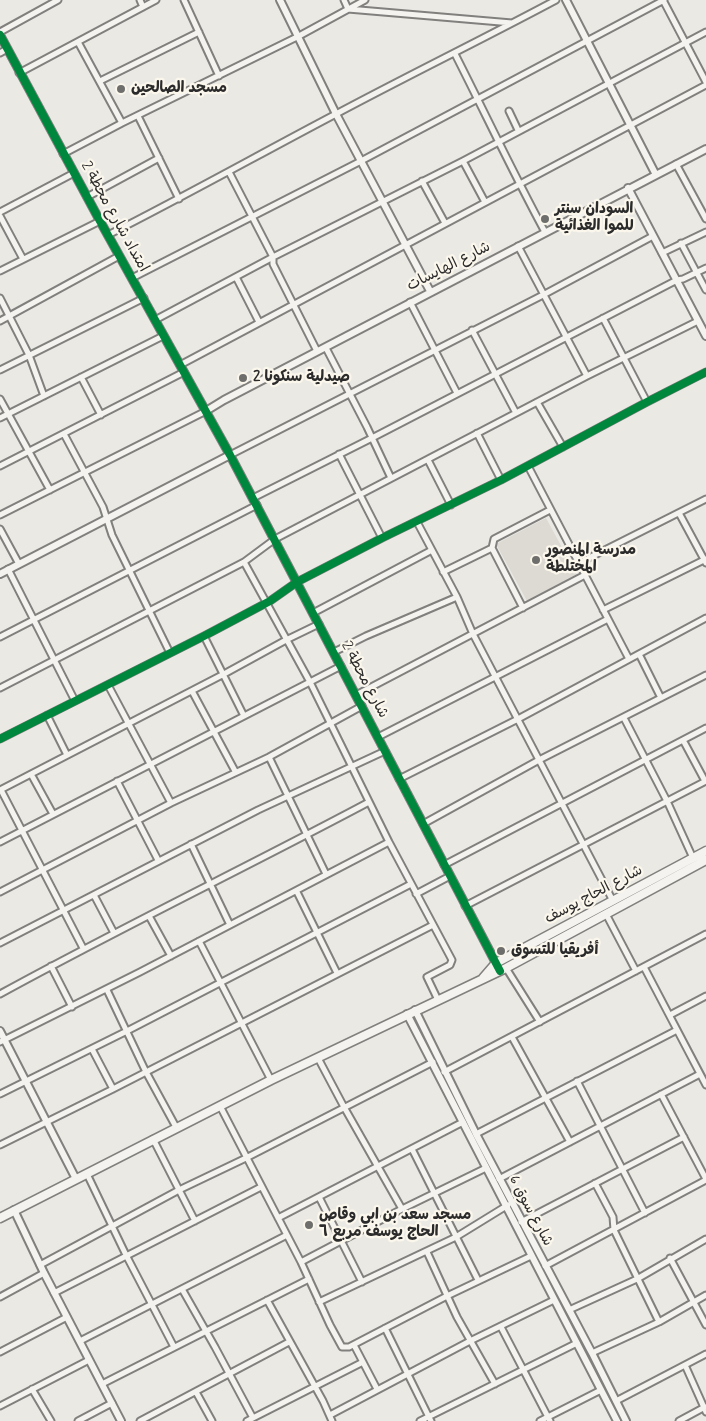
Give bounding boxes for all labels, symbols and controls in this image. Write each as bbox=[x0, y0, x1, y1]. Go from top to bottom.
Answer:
place label: مسجد الصالحين bbox=[131, 80, 227, 98]
marker: مسجد الصالحين bbox=[115, 83, 127, 95]
street label: امتداد شارع محطة 2 bbox=[76, 159, 152, 275]
place label: السودان سنتر للموا الغذائية bbox=[555, 201, 634, 236]
marker: السودان سنتر للموا الغذائية bbox=[539, 213, 551, 225]
street label: شارع الهايسات bbox=[404, 238, 494, 296]
place label: صيدلية سنكونا 2 bbox=[253, 369, 350, 387]
marker: صيدلية سنكونا 2 bbox=[237, 372, 249, 384]
place label: مدرسة المنصور المختلطة bbox=[546, 542, 636, 577]
marker: مدرسة المنصور المختلطة bbox=[530, 554, 542, 566]
street label: شارع محطة 2 bbox=[336, 639, 392, 721]
street label: شارع الحاج يوسف bbox=[542, 862, 646, 928]
place label: أفريقيا للتسوق bbox=[511, 942, 598, 960]
marker: أفريقيا للتسوق bbox=[495, 945, 507, 957]
street label: شارع سوق 6 bbox=[504, 1173, 556, 1249]
place label: مسجد سعد بن ابي وقاص الحاج يوسف مربع ٦ bbox=[319, 1207, 471, 1242]
marker: مسجد سعد بن ابي وقاص الحاج يوسف مربع ٦ bbox=[303, 1219, 315, 1231]

